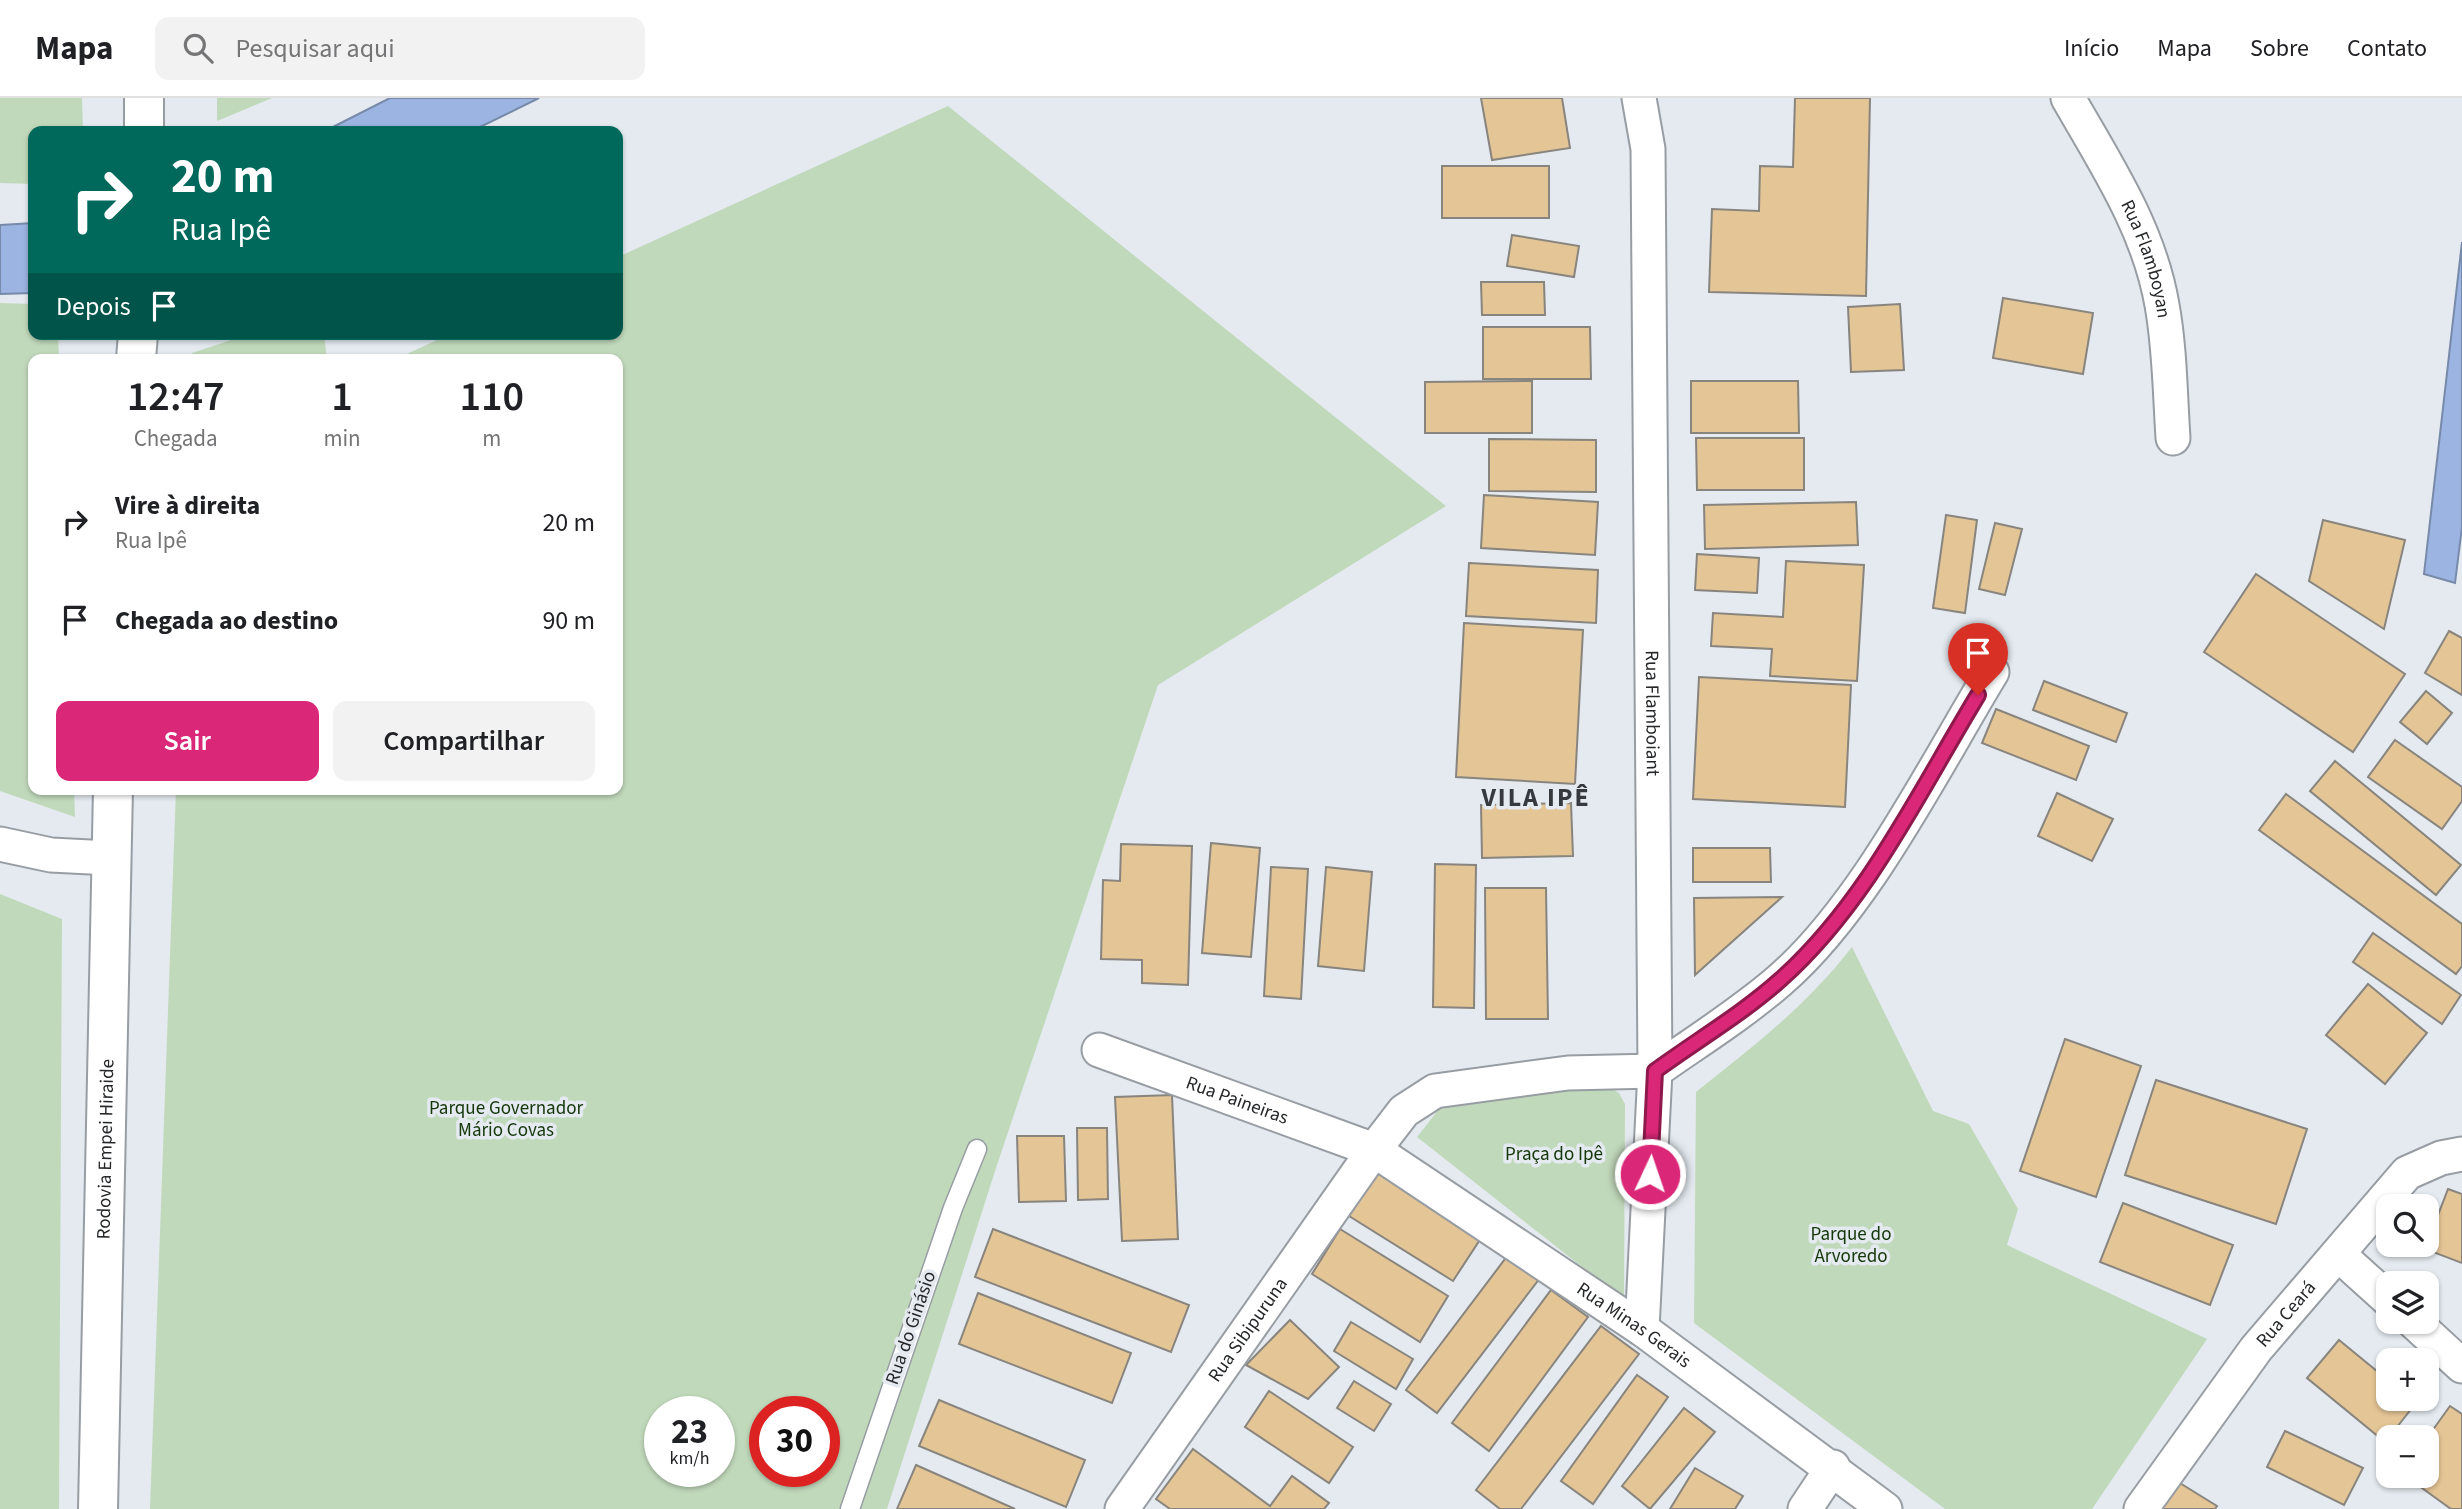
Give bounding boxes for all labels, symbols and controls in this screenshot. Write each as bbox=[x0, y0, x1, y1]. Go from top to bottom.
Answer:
search box bbox=[155, 17, 645, 80]
text: Mapa bbox=[35, 25, 113, 72]
icon: search bbox=[179, 29, 217, 67]
text: Pesquisar aqui bbox=[235, 30, 395, 67]
text: Início bbox=[2064, 31, 2119, 66]
text: Mapa bbox=[2157, 31, 2212, 66]
text: Sobre bbox=[2250, 31, 2309, 66]
text: Contato bbox=[2347, 31, 2427, 66]
text: 20 m bbox=[171, 142, 275, 212]
icon: right bbox=[56, 154, 147, 245]
street label: Rua Flamboyan bbox=[2114, 195, 2177, 320]
text: Rua Ipê bbox=[171, 207, 271, 253]
icon: arrive bbox=[145, 287, 183, 325]
text: Depois bbox=[56, 288, 131, 325]
text: 12:47 bbox=[127, 367, 225, 427]
text: 1 bbox=[331, 367, 353, 427]
text: 110 bbox=[460, 367, 524, 427]
text: Chegada bbox=[134, 422, 218, 455]
text: min bbox=[323, 422, 361, 455]
text: m bbox=[482, 422, 501, 455]
text: Vire à direita bbox=[115, 487, 260, 524]
icon: right bbox=[56, 503, 94, 541]
text: 20 m bbox=[542, 504, 595, 541]
text: Rua Ipê bbox=[115, 524, 187, 557]
icon: arrive bbox=[56, 601, 94, 639]
text: Chegada ao destino bbox=[115, 602, 338, 639]
text: 90 m bbox=[542, 602, 595, 639]
pin bbox=[1948, 623, 2008, 695]
icon: arrive bbox=[1959, 634, 1997, 672]
street label: Rua Flamboiant bbox=[1638, 650, 1666, 777]
button: Sair bbox=[56, 701, 319, 781]
button: Compartilhar bbox=[333, 701, 595, 781]
district label: VILA IPÊ bbox=[1480, 779, 1591, 816]
street label: Rodovia Empei Hiraide bbox=[90, 1059, 121, 1240]
street label: Rua Paineiras bbox=[1182, 1069, 1292, 1131]
park label: Parque Governador Mário Covas bbox=[429, 1095, 584, 1144]
position arrow bbox=[1613, 1137, 1687, 1211]
park label: Praça do Ipê bbox=[1505, 1141, 1603, 1168]
map controls bbox=[2376, 1194, 2439, 1488]
button: search bbox=[2376, 1194, 2439, 1257]
park label: Parque do Arvoredo bbox=[1811, 1221, 1891, 1270]
street label: Rua do Ginásio bbox=[879, 1268, 943, 1388]
button: layers bbox=[2376, 1271, 2439, 1334]
street label: Rua Sibipuruna bbox=[1202, 1272, 1294, 1388]
street label: Rua Ceará bbox=[2250, 1275, 2322, 1353]
street label: Rua Minas Gerais bbox=[1571, 1276, 1697, 1375]
button: + bbox=[2376, 1348, 2439, 1411]
speed limit sign: 30 bbox=[749, 1396, 840, 1487]
text: 23 bbox=[671, 1407, 708, 1457]
button: − bbox=[2376, 1425, 2439, 1488]
text: km/h bbox=[670, 1446, 709, 1471]

